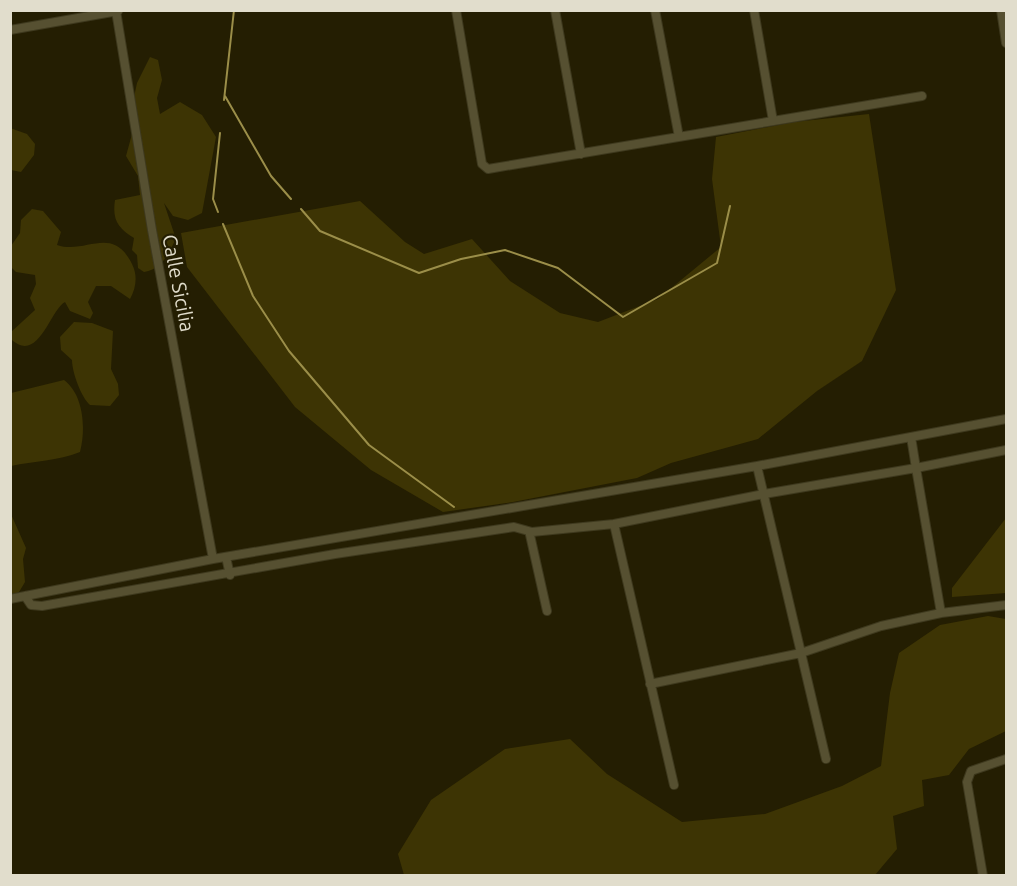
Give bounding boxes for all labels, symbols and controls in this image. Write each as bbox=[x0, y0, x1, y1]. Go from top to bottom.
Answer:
street label: Calle Sicilia bbox=[158, 232, 200, 334]

